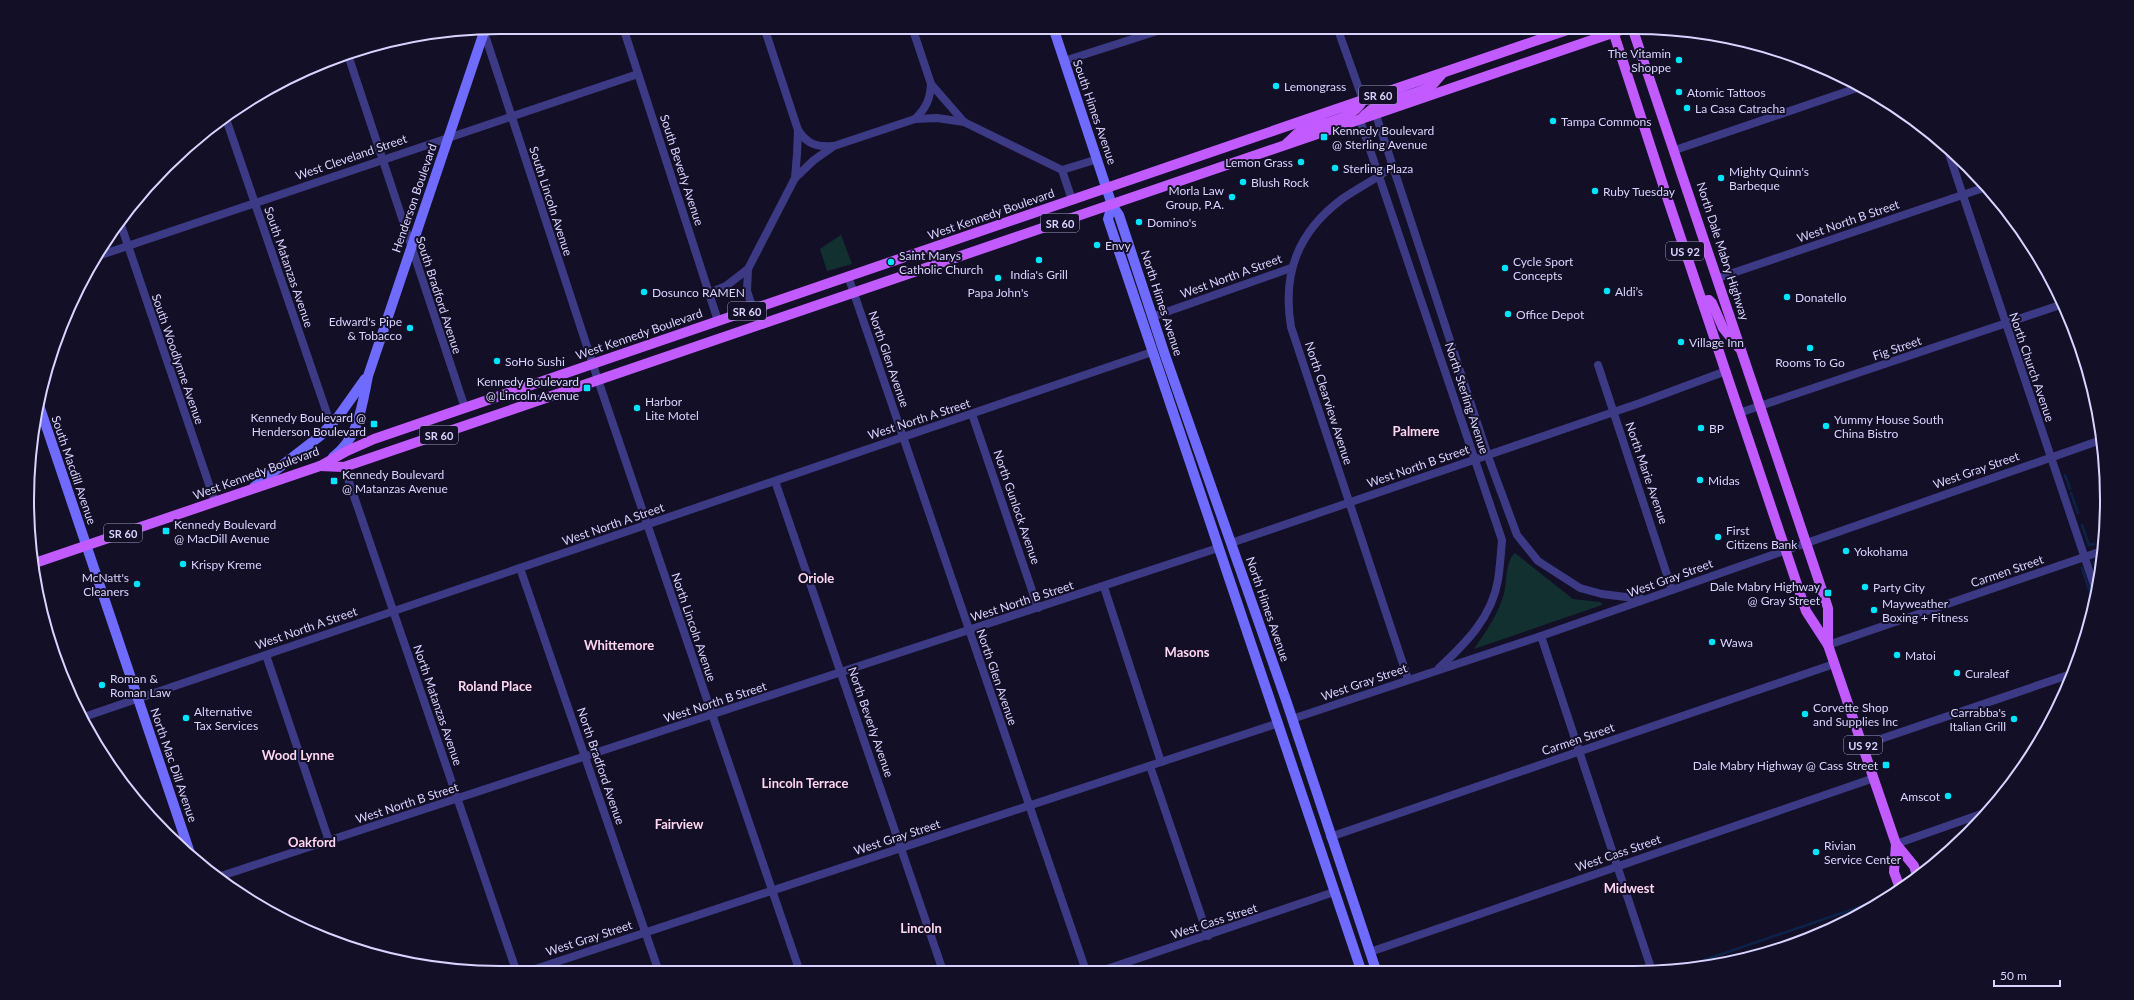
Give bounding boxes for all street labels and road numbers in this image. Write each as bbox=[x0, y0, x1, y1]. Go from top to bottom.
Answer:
street label: South Himes Avenue bbox=[1070, 58, 1120, 166]
road number: SR 60 bbox=[1359, 86, 1397, 104]
street label: South Beverly Avenue bbox=[657, 113, 707, 227]
street label: West Cleveland Street bbox=[293, 131, 409, 183]
street label: Henderson Boulevard bbox=[388, 142, 440, 254]
street label: South Lincoln Avenue bbox=[526, 144, 576, 258]
street label: North Dale Mabry Highway bbox=[1694, 180, 1753, 323]
street label: West Kennedy Boulevard bbox=[926, 185, 1056, 243]
street label: West North B Street bbox=[1795, 196, 1902, 246]
street label: South Matanzas Avenue bbox=[261, 205, 317, 329]
road number: SR 60 bbox=[1041, 214, 1079, 232]
street label: South Bradford Avenue bbox=[413, 234, 465, 356]
road number: US 92 bbox=[1666, 242, 1704, 260]
street label: North Himes Avenue bbox=[1138, 248, 1186, 358]
street label: West North A Street bbox=[1178, 250, 1284, 301]
street label: South Woodlynne Avenue bbox=[149, 292, 207, 426]
road number: SR 60 bbox=[728, 302, 766, 320]
street label: West Kennedy Boulevard bbox=[574, 305, 704, 363]
street label: North Glen Avenue bbox=[865, 309, 913, 409]
street label: North Church Avenue bbox=[2006, 310, 2058, 424]
street label: Fig Street bbox=[1871, 332, 1924, 363]
street label: North Clearview Avenue bbox=[1302, 339, 1356, 467]
street label: North Sterling Avenue bbox=[1442, 340, 1492, 456]
street label: West North A Street bbox=[866, 395, 973, 443]
street label: South Macdill Avenue bbox=[48, 414, 100, 526]
street label: North Marie Avenue bbox=[1622, 420, 1672, 526]
road number: SR 60 bbox=[420, 426, 458, 444]
street label: West North B Street bbox=[1365, 441, 1472, 491]
street label: West Kennedy Boulevard bbox=[191, 443, 321, 503]
street label: North Gunlock Avenue bbox=[990, 448, 1044, 566]
street label: West Gray Street bbox=[1931, 448, 2022, 492]
street label: West North A Street bbox=[560, 499, 667, 548]
road number: SR 60 bbox=[104, 524, 142, 542]
street label: Carmen Street bbox=[1969, 551, 2046, 590]
street label: North Himes Avenue bbox=[1243, 555, 1293, 663]
street label: West Gray Street bbox=[1625, 555, 1715, 600]
street label: North Lincoln Avenue bbox=[668, 571, 720, 683]
street label: West North B Street bbox=[969, 577, 1076, 625]
street label: West North A Street bbox=[253, 603, 360, 652]
street label: North Glen Avenue bbox=[973, 627, 1021, 727]
street label: North Matanzas Avenue bbox=[410, 643, 466, 767]
street label: West Gray Street bbox=[1319, 660, 1410, 704]
street label: North Beverly Avenue bbox=[845, 665, 897, 779]
street label: West North B Street bbox=[662, 678, 769, 726]
street label: North Bradford Avenue bbox=[574, 705, 628, 827]
street label: North Mac Dill Avenue bbox=[147, 706, 201, 824]
street label: Carmen Street bbox=[1540, 719, 1617, 758]
road number: US 92 bbox=[1844, 736, 1882, 754]
street label: West North B Street bbox=[354, 779, 461, 827]
street label: West Gray Street bbox=[852, 816, 943, 858]
street label: West Cass Street bbox=[1573, 831, 1664, 875]
street label: West Cass Street bbox=[1169, 900, 1260, 942]
street label: West Gray Street bbox=[544, 917, 635, 959]

